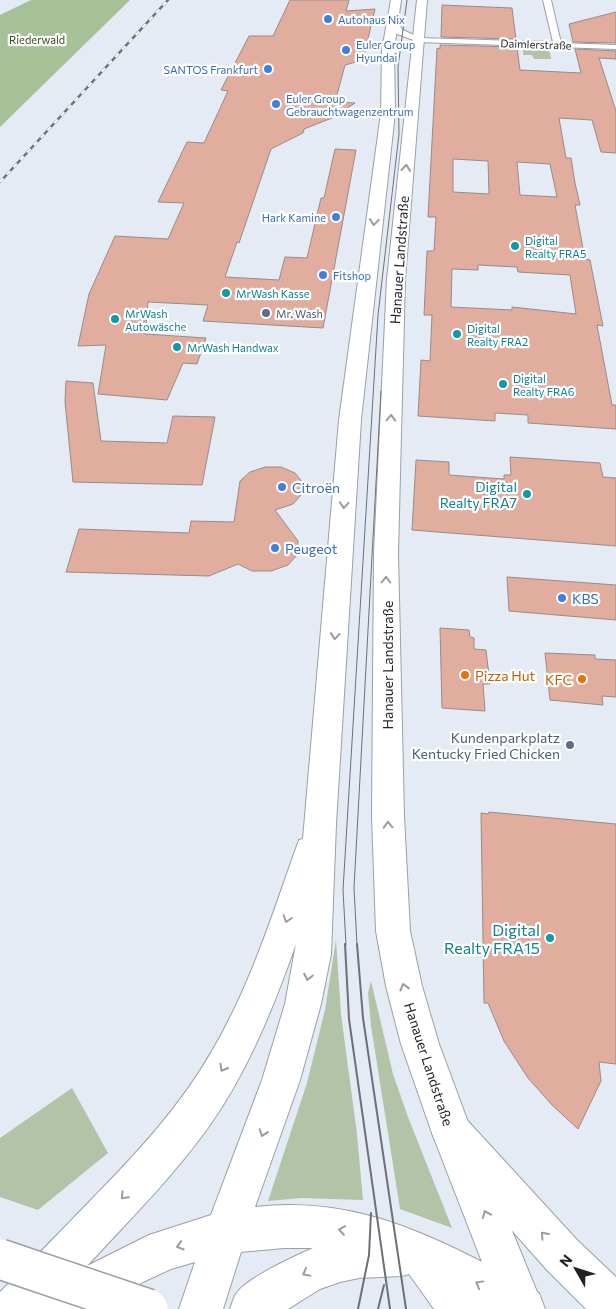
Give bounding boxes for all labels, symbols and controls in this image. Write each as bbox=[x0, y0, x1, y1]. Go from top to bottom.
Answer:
marker: Autohaus Nix bbox=[322, 13, 334, 25]
place label: Autohaus Nix bbox=[338, 13, 405, 26]
park label: Riederwald bbox=[9, 33, 65, 46]
street label: Daimlerstraße bbox=[500, 36, 572, 52]
place label: Euler Group Hyundai bbox=[356, 38, 415, 64]
marker: Euler Group Hyundai bbox=[340, 44, 352, 56]
place label: SANTOS Frankfurt bbox=[164, 63, 258, 76]
marker: SANTOS Frankfurt bbox=[262, 63, 274, 75]
place label: Euler Group Gebrauchtwagenzentrum bbox=[286, 92, 413, 118]
marker: Euler Group Gebrauchtwagenzentrum bbox=[270, 98, 282, 110]
one-way arrow bbox=[400, 164, 411, 172]
street label: Hanauer Landstraße bbox=[386, 195, 412, 325]
place label: Hark Kamine bbox=[262, 211, 326, 224]
marker: Hark Kamine bbox=[330, 211, 342, 223]
one-way arrow bbox=[369, 218, 380, 226]
place label: Digital Realty FRA5 bbox=[525, 234, 586, 260]
marker: Digital Realty FRA5 bbox=[509, 240, 521, 252]
marker: Fitshop bbox=[317, 269, 329, 281]
place label: Fitshop bbox=[333, 269, 371, 282]
marker: MrWash Kasse bbox=[220, 287, 232, 299]
place label: MrWash Kasse bbox=[236, 287, 310, 300]
place label: MrWash Autowäsche bbox=[125, 307, 187, 333]
marker: Mr. Wash bbox=[260, 307, 272, 319]
place label: Mr. Wash bbox=[276, 307, 323, 320]
marker: MrWash Autowäsche bbox=[109, 313, 121, 325]
place label: Digital Realty FRA2 bbox=[467, 322, 528, 348]
marker: Digital Realty FRA2 bbox=[451, 328, 463, 340]
marker: MrWash Handwax bbox=[171, 341, 183, 353]
place label: MrWash Handwax bbox=[187, 341, 279, 354]
place label: Digital Realty FRA6 bbox=[513, 372, 575, 398]
marker: Digital Realty FRA6 bbox=[497, 378, 509, 390]
one-way arrow bbox=[386, 414, 396, 422]
place label: Digital Realty FRA7 bbox=[440, 478, 517, 511]
place label: Citroën bbox=[292, 479, 340, 496]
marker: Citroën bbox=[276, 481, 288, 493]
marker: Digital Realty FRA7 bbox=[521, 488, 533, 500]
one-way arrow bbox=[339, 502, 350, 510]
place label: Peugeot bbox=[285, 540, 338, 557]
marker: Peugeot bbox=[269, 542, 281, 554]
one-way arrow bbox=[381, 576, 391, 584]
place label: KBS bbox=[572, 590, 599, 607]
marker: KBS bbox=[556, 592, 568, 604]
street label: Hanauer Landstraße bbox=[379, 601, 396, 729]
one-way arrow bbox=[330, 632, 341, 640]
place label: Pizza Hut bbox=[475, 667, 536, 684]
marker: Pizza Hut bbox=[459, 669, 471, 681]
place label: KFC bbox=[545, 671, 572, 688]
marker: KFC bbox=[576, 673, 588, 685]
place label: Kundenparkplatz Kentucky Fried Chicken bbox=[412, 729, 560, 762]
marker: Kundenparkplatz Kentucky Fried Chicken bbox=[564, 739, 576, 751]
one-way arrow bbox=[383, 821, 393, 829]
one-way arrow bbox=[283, 915, 293, 923]
place label: Digital Realty FRA15 bbox=[444, 920, 540, 957]
marker: Digital Realty FRA15 bbox=[544, 932, 556, 944]
one-way arrow bbox=[304, 972, 314, 981]
one-way arrow bbox=[400, 983, 410, 991]
street label: Hanauer Landstraße bbox=[401, 1000, 457, 1128]
one-way arrow bbox=[219, 1063, 229, 1072]
one-way arrow bbox=[259, 1128, 269, 1136]
one-way arrow bbox=[121, 1191, 130, 1200]
one-way arrow bbox=[481, 1210, 492, 1219]
one-way arrow bbox=[338, 1225, 346, 1236]
one-way arrow bbox=[541, 1232, 550, 1241]
one-way arrow bbox=[176, 1240, 184, 1250]
north arrow bbox=[551, 1244, 601, 1294]
text: N bbox=[556, 1251, 575, 1270]
one-way arrow bbox=[302, 1267, 311, 1277]
one-way arrow bbox=[476, 1281, 485, 1291]

